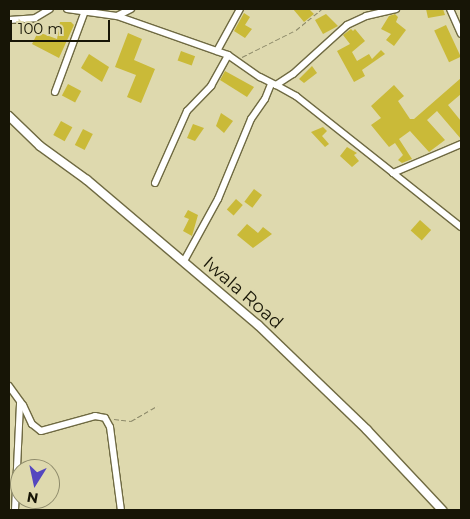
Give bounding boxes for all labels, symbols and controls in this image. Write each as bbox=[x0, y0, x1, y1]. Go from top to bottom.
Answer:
scale bar bbox=[12, 10, 112, 42]
text: 100 m bbox=[18, 19, 63, 38]
street label: Iwala Road bbox=[199, 252, 287, 334]
north arrow bbox=[10, 459, 60, 509]
text: N bbox=[25, 488, 40, 508]

